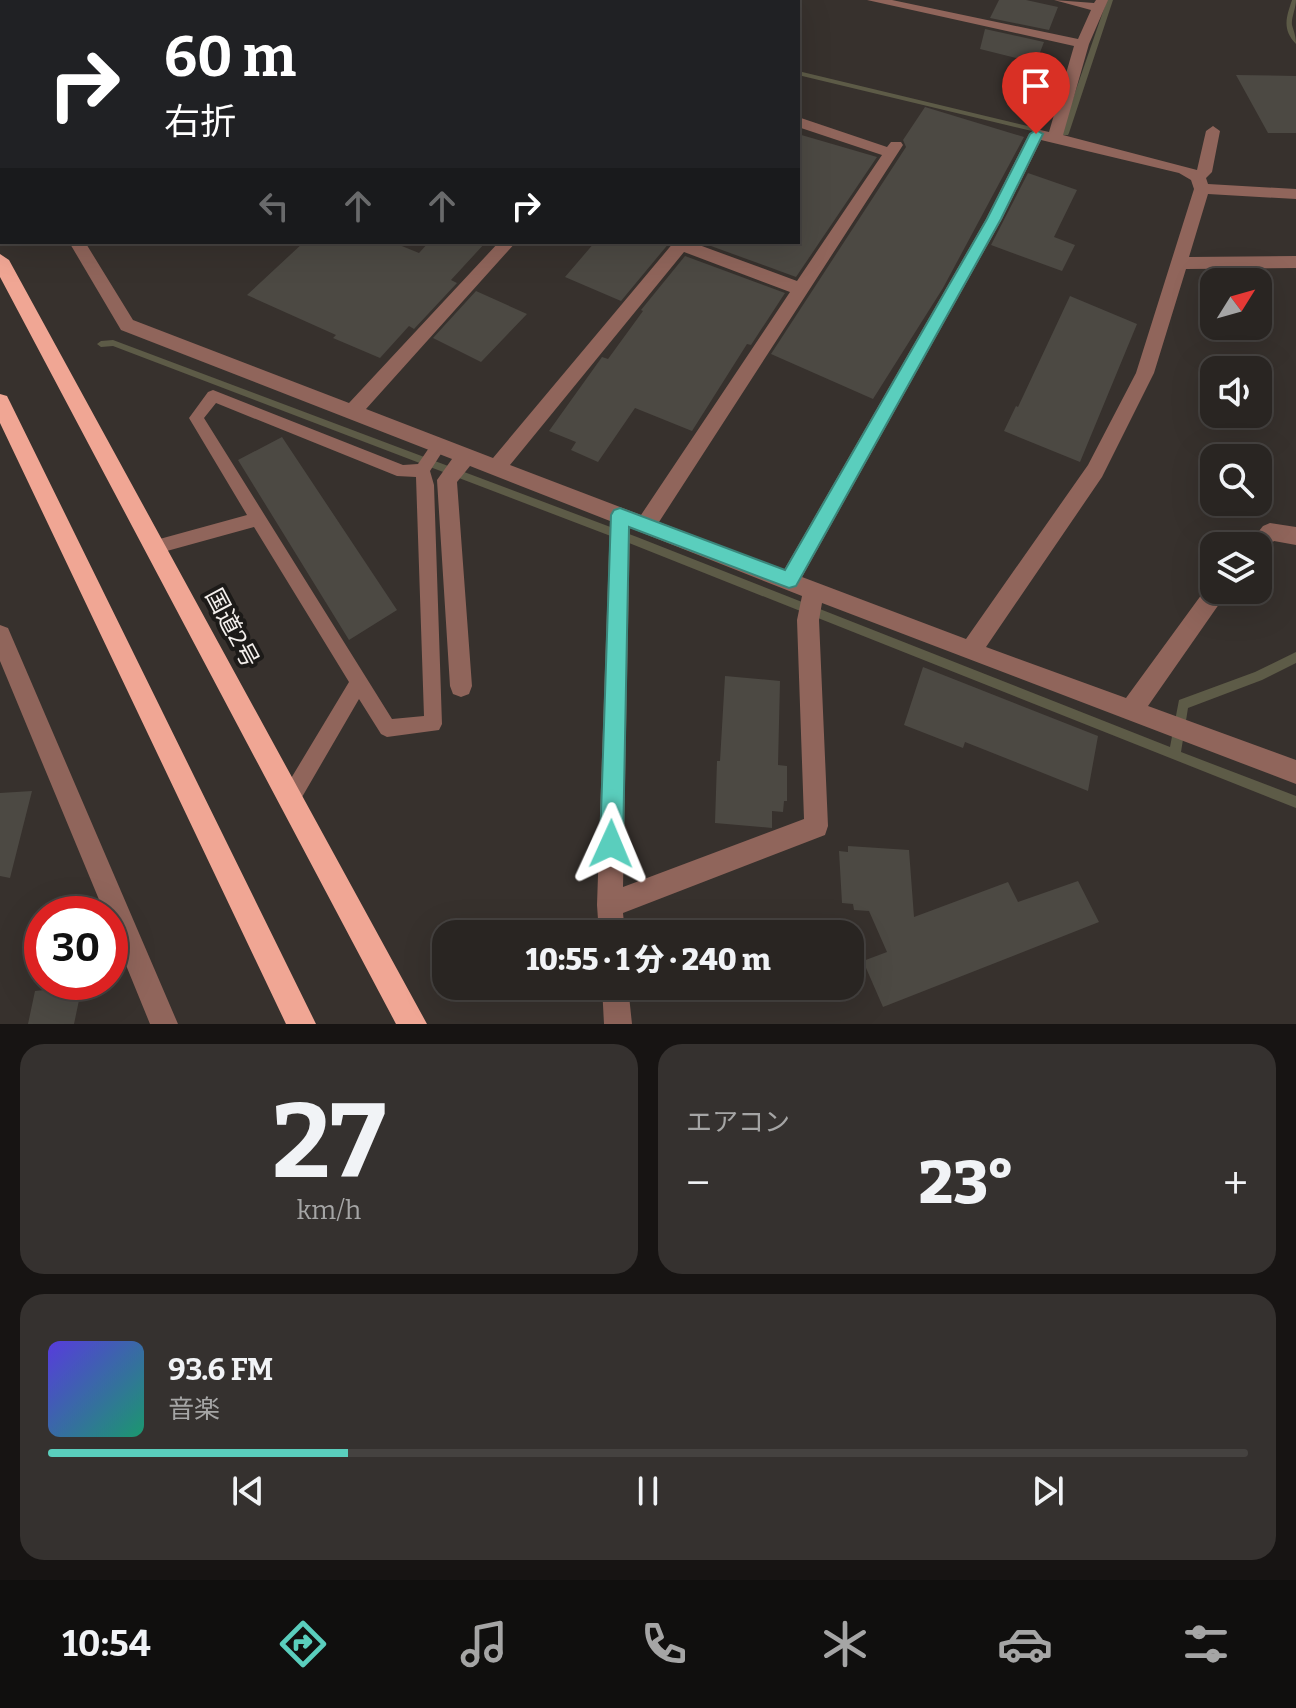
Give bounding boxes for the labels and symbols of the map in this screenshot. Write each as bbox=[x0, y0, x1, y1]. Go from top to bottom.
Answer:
pin bbox=[1002, 52, 1070, 134]
north arrow bbox=[1200, 268, 1272, 340]
street label: 国道2号 bbox=[200, 584, 264, 672]
position arrow bbox=[569, 802, 653, 886]
speed limit sign: 30 bbox=[24, 896, 128, 1000]

